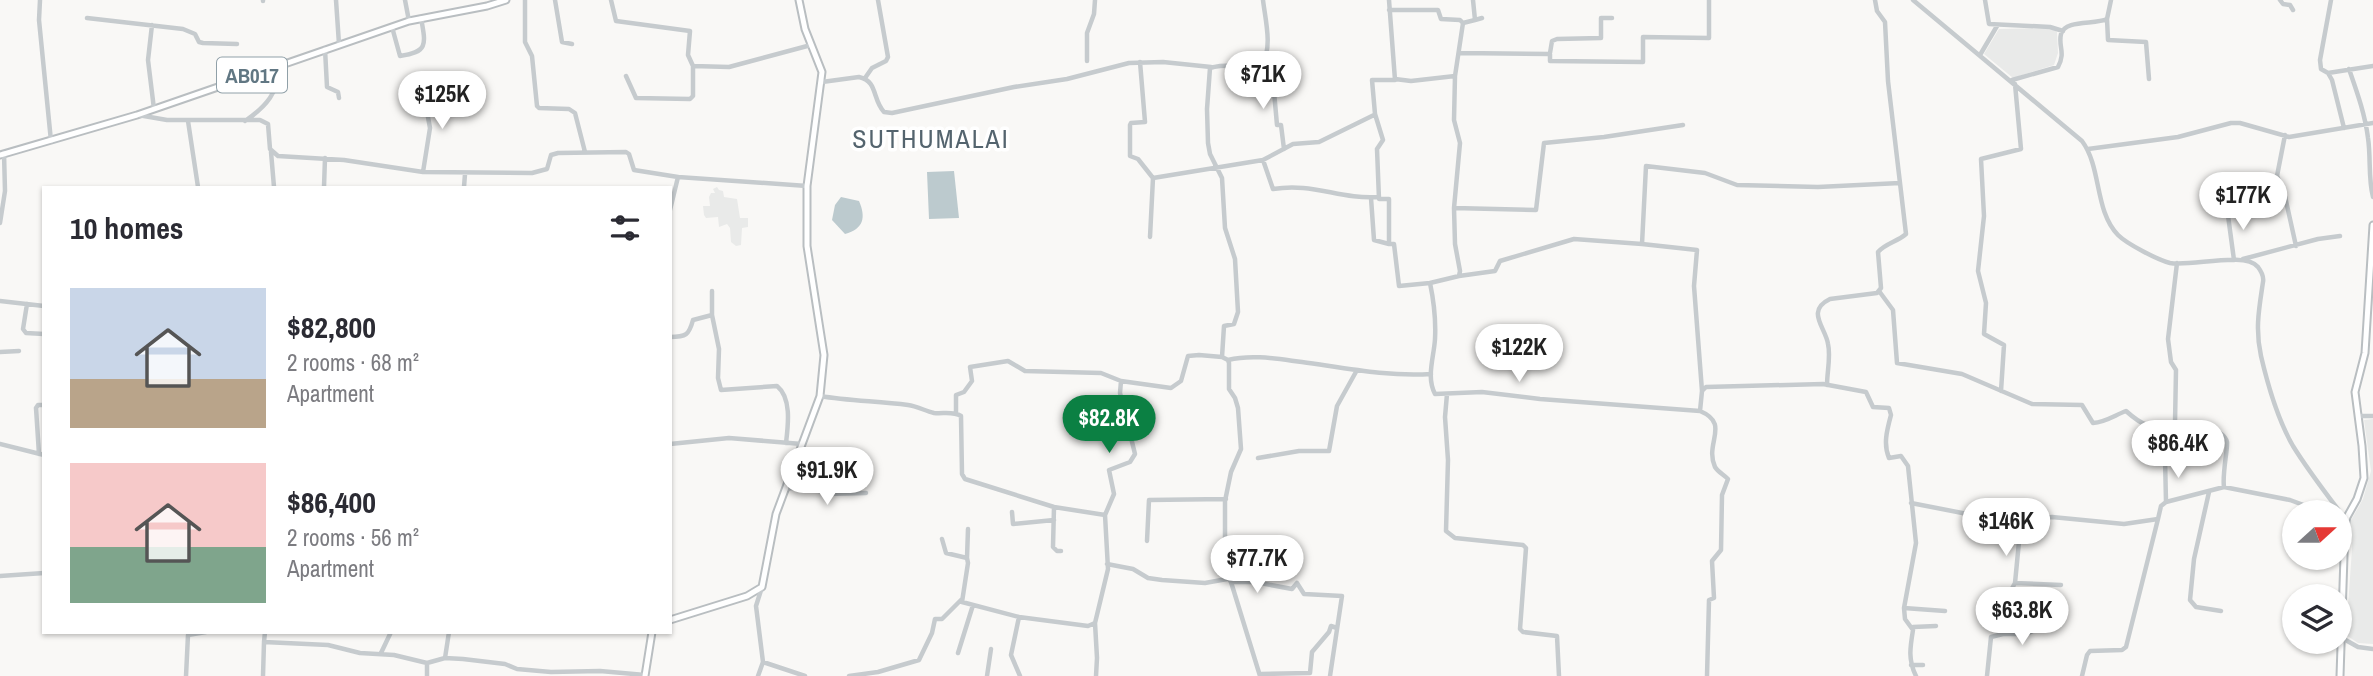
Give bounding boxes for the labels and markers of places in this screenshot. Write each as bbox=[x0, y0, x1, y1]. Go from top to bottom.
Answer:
pin: $71K bbox=[1222, 52, 1304, 111]
pin: $125K bbox=[393, 72, 491, 131]
pin: $177K bbox=[2194, 173, 2292, 232]
pin: $122K bbox=[1470, 324, 1568, 384]
pin: $82.8K bbox=[1052, 396, 1166, 455]
pin: $86.4K bbox=[2121, 420, 2235, 480]
pin: $91.9K bbox=[770, 448, 884, 507]
pin: $146K bbox=[1957, 498, 2055, 558]
pin: $77.7K bbox=[1200, 536, 1314, 595]
pin: $63.8K bbox=[1965, 588, 2079, 647]

